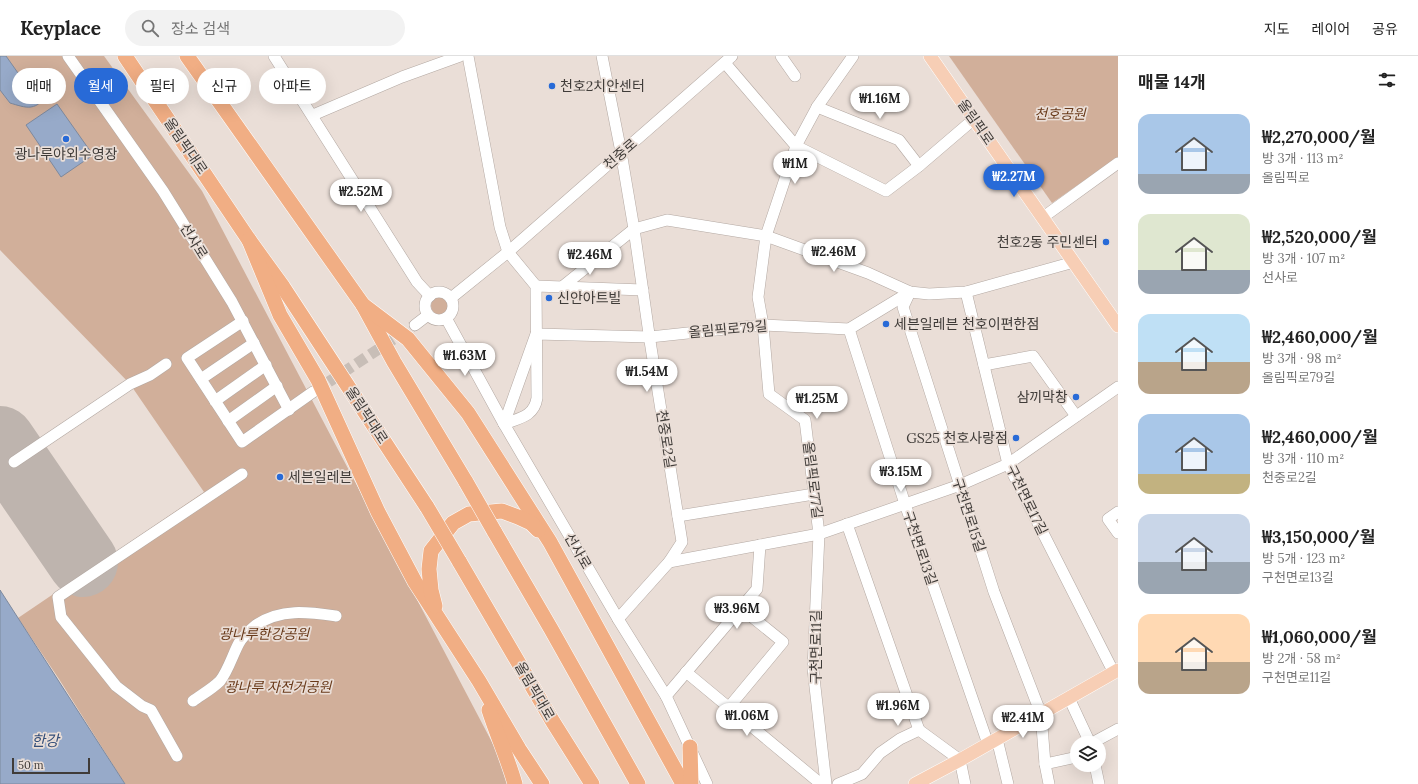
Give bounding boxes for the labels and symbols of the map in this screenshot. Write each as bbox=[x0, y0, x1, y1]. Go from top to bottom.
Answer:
place label: 천호2치안센터 bbox=[560, 77, 645, 95]
marker: 천호2치안센터 bbox=[547, 81, 557, 91]
pin: ₩1.16M bbox=[847, 86, 913, 120]
street label: 올림픽로 bbox=[954, 96, 998, 148]
park label: 천호공원 bbox=[1034, 105, 1087, 123]
street label: 올림픽대로 bbox=[161, 114, 212, 178]
marker: 광나루야외수영장 bbox=[61, 134, 71, 144]
street label: 천중로 bbox=[600, 134, 641, 173]
place label: 광나루야외수영장 bbox=[14, 145, 118, 163]
pin: ₩1M bbox=[776, 151, 814, 185]
pin: ₩2.27M bbox=[981, 164, 1047, 198]
pin: ₩2.52M bbox=[328, 179, 394, 213]
street label: 선사로 bbox=[176, 220, 212, 262]
place label: 천호2동 주민센터 bbox=[997, 233, 1098, 251]
marker: 천호2동 주민센터 bbox=[1101, 237, 1111, 247]
pin: ₩2.46M bbox=[801, 239, 867, 273]
pin: ₩2.46M bbox=[557, 242, 623, 276]
place label: 신안아트빌 bbox=[557, 289, 621, 307]
marker: 신안아트빌 bbox=[544, 293, 554, 303]
place label: 세븐일레븐 천호이편한점 bbox=[894, 315, 1039, 333]
street label: 올림픽로79길 bbox=[688, 317, 768, 341]
marker: 세븐일레븐 천호이편한점 bbox=[881, 319, 891, 329]
pin: ₩1.63M bbox=[432, 343, 498, 377]
pin: ₩1.54M bbox=[614, 359, 680, 393]
street label: 올림픽대로 bbox=[342, 383, 392, 447]
pin: ₩1.25M bbox=[784, 386, 850, 420]
place label: 삼끼막창 bbox=[1016, 388, 1068, 406]
marker: 삼끼막창 bbox=[1071, 392, 1081, 402]
street label: 천중로2길 bbox=[652, 408, 680, 470]
place label: GS25 천호사랑점 bbox=[906, 429, 1008, 447]
marker: GS25 천호사랑점 bbox=[1011, 433, 1021, 443]
street label: 올림픽로77길 bbox=[799, 441, 827, 519]
pin: ₩3.15M bbox=[868, 459, 934, 493]
street label: 구천면로17길 bbox=[1002, 462, 1052, 538]
place label: 세븐일레븐 bbox=[288, 468, 353, 486]
marker: 세븐일레븐 bbox=[275, 472, 285, 482]
street label: 구천면로15길 bbox=[949, 476, 989, 554]
street label: 구천면로13길 bbox=[899, 509, 941, 587]
street label: 선사로 bbox=[561, 530, 596, 572]
pin: ₩3.96M bbox=[704, 596, 770, 630]
street label: 구천면로11길 bbox=[807, 610, 825, 684]
park label: 광나루한강공원 bbox=[219, 625, 310, 643]
street label: 올림픽대로 bbox=[511, 659, 559, 723]
park label: 광나루 자전거공원 bbox=[225, 678, 332, 696]
pin: ₩1.96M bbox=[865, 693, 931, 727]
pin: ₩1.06M bbox=[714, 703, 780, 737]
pin: ₩2.41M bbox=[990, 705, 1056, 739]
water label: 한강 bbox=[31, 731, 61, 750]
scale bar bbox=[12, 756, 90, 775]

